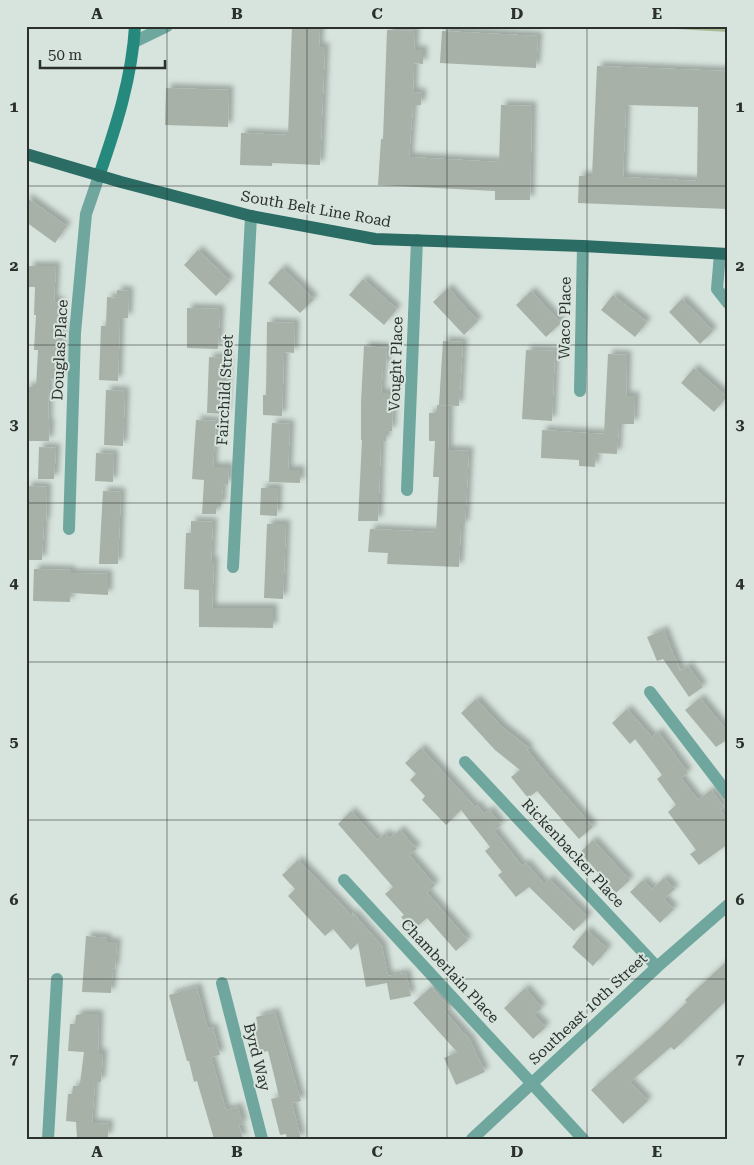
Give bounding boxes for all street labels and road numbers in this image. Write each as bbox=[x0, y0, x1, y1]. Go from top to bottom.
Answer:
street label: South Belt Line Road bbox=[240, 187, 393, 231]
street label: Waco Place bbox=[555, 276, 575, 360]
street label: Douglas Place bbox=[48, 299, 72, 401]
street label: Vought Place bbox=[385, 316, 407, 412]
street label: Fairchild Street bbox=[213, 334, 237, 446]
street label: Rickenbacker Place bbox=[518, 795, 628, 911]
street label: Chamberlain Place bbox=[397, 915, 503, 1027]
street label: Southeast 10th Street bbox=[525, 949, 651, 1068]
street label: Byrd Way bbox=[240, 1021, 274, 1093]

